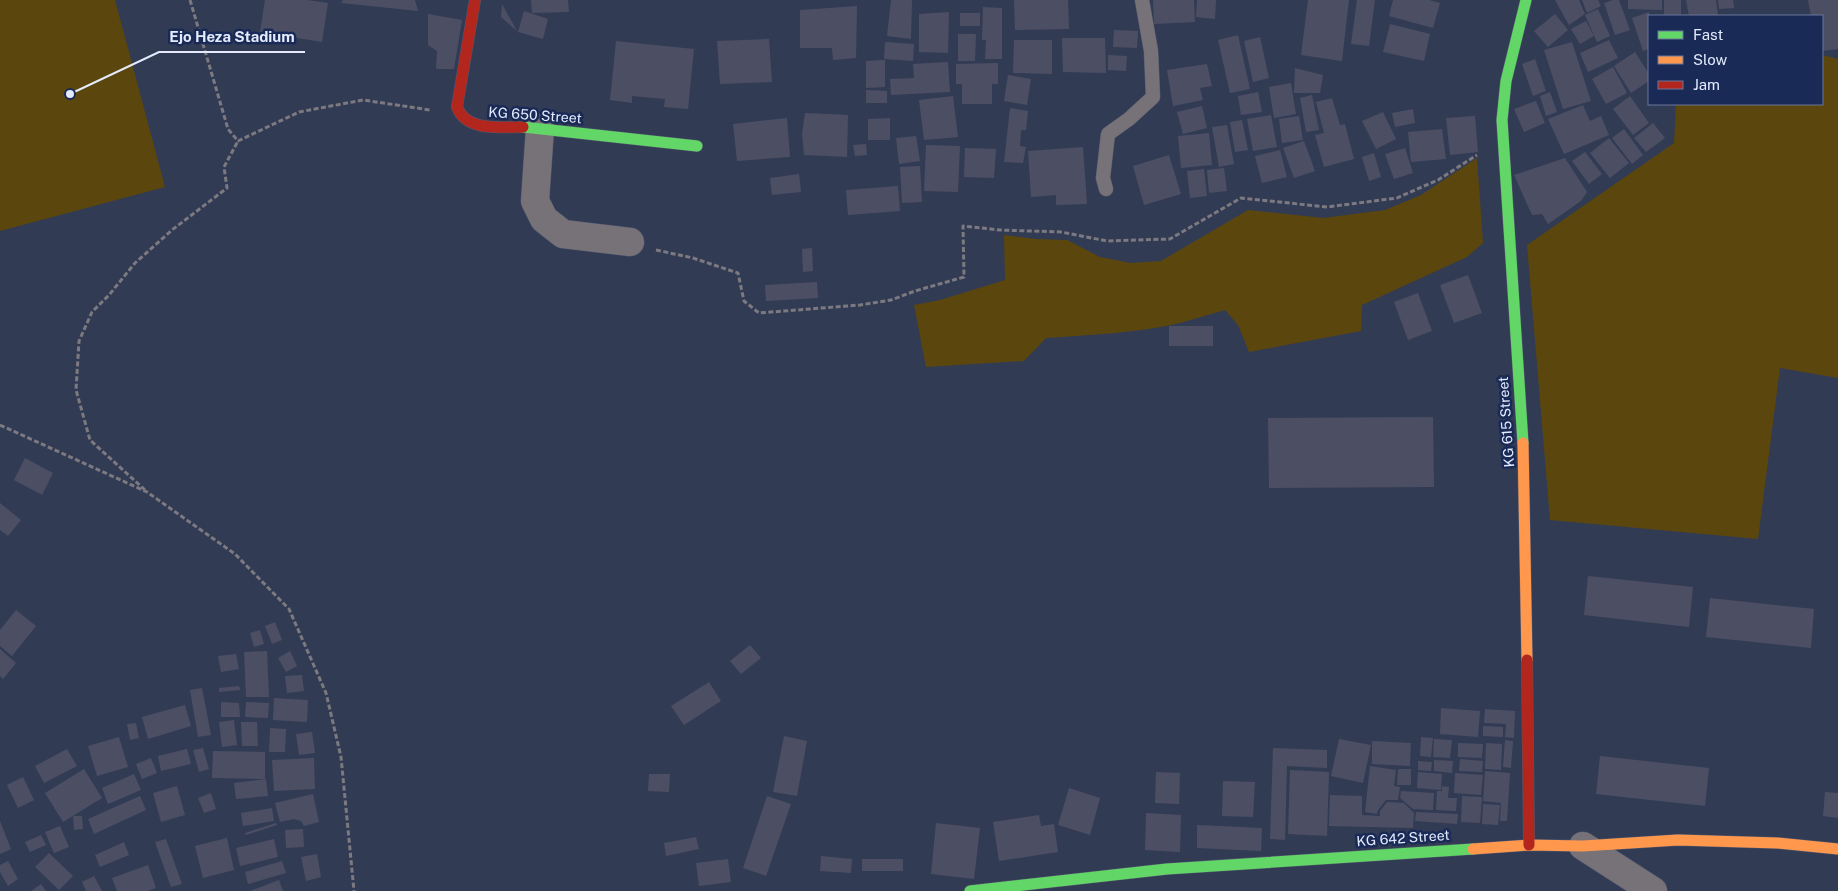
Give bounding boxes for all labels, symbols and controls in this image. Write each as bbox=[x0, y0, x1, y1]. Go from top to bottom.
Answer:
legend bbox=[1648, 15, 1823, 105]
callout: Ejo Heza Stadium bbox=[159, 22, 305, 52]
text: Fast bbox=[1693, 26, 1723, 43]
text: Ejo Heza Stadium bbox=[169, 28, 295, 45]
text: Slow bbox=[1693, 51, 1728, 68]
text: Jam bbox=[1693, 76, 1720, 93]
street label: KG 650 Street bbox=[488, 104, 582, 126]
street label: KG 615 Street bbox=[1495, 376, 1517, 468]
street label: KG 642 Street bbox=[1356, 827, 1450, 849]

